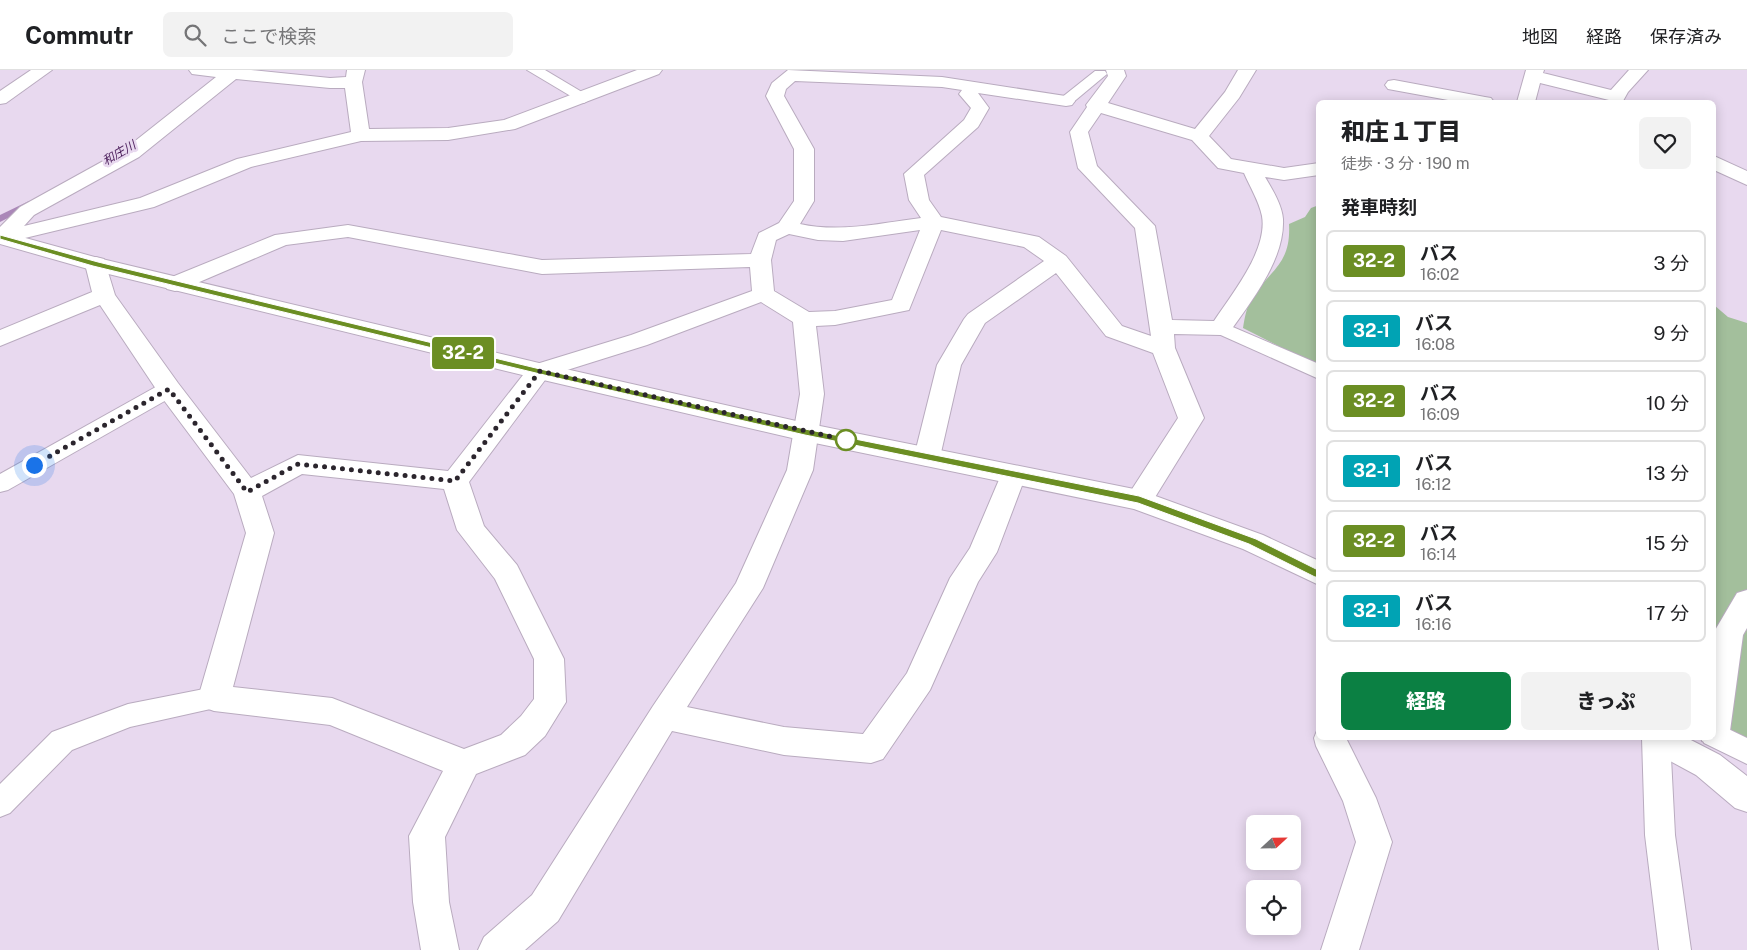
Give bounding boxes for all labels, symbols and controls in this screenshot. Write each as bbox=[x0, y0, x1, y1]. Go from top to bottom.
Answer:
search box bbox=[163, 12, 513, 57]
text: Commutr bbox=[25, 21, 133, 49]
icon: search bbox=[181, 21, 209, 49]
text: ここで検索 bbox=[221, 25, 316, 47]
text: 地図 bbox=[1522, 26, 1558, 47]
text: 経路 bbox=[1586, 26, 1622, 47]
text: 保存済み bbox=[1650, 26, 1722, 47]
text: 和庄１丁目 bbox=[1341, 117, 1461, 145]
button: heart bbox=[1639, 117, 1691, 169]
water label: 和庄川 bbox=[100, 137, 140, 168]
text: 徒歩 · 3 分 · 190 m bbox=[1341, 154, 1470, 173]
text: 発車時刻 bbox=[1341, 196, 1417, 218]
text: バス bbox=[1420, 242, 1458, 264]
text: 32-2 bbox=[1353, 250, 1395, 271]
text: 3 分 bbox=[1653, 252, 1689, 274]
text: 16:02 bbox=[1420, 265, 1459, 284]
text: バス bbox=[1415, 312, 1453, 334]
text: 32-1 bbox=[1353, 320, 1390, 341]
text: 9 分 bbox=[1654, 322, 1689, 344]
text: 16:08 bbox=[1415, 335, 1455, 354]
line badge: 32-2 bbox=[428, 337, 498, 369]
text: 32-2 bbox=[442, 342, 484, 363]
text: バス bbox=[1420, 382, 1458, 404]
text: 32-2 bbox=[1353, 390, 1395, 411]
text: 10 分 bbox=[1646, 392, 1689, 414]
text: 16:09 bbox=[1420, 405, 1460, 424]
unlabelled marker bbox=[835, 429, 857, 451]
text: バス bbox=[1415, 452, 1453, 474]
your location bbox=[22, 453, 47, 478]
text: 32-1 bbox=[1353, 460, 1390, 481]
text: 13 分 bbox=[1646, 462, 1689, 484]
text: 16:12 bbox=[1415, 475, 1451, 494]
text: バス bbox=[1420, 522, 1458, 544]
text: 32-2 bbox=[1353, 530, 1395, 551]
text: 15 分 bbox=[1645, 532, 1689, 554]
text: 16:14 bbox=[1420, 545, 1457, 564]
text: バス bbox=[1415, 592, 1453, 614]
text: 32-1 bbox=[1353, 600, 1390, 621]
text: 17 分 bbox=[1646, 602, 1689, 624]
text: 16:16 bbox=[1415, 615, 1452, 634]
button: 経路 bbox=[1341, 672, 1511, 730]
button: きっぷ bbox=[1521, 672, 1691, 730]
north arrow bbox=[1246, 815, 1301, 870]
map controls bbox=[1246, 815, 1301, 935]
button: locate bbox=[1246, 880, 1301, 935]

